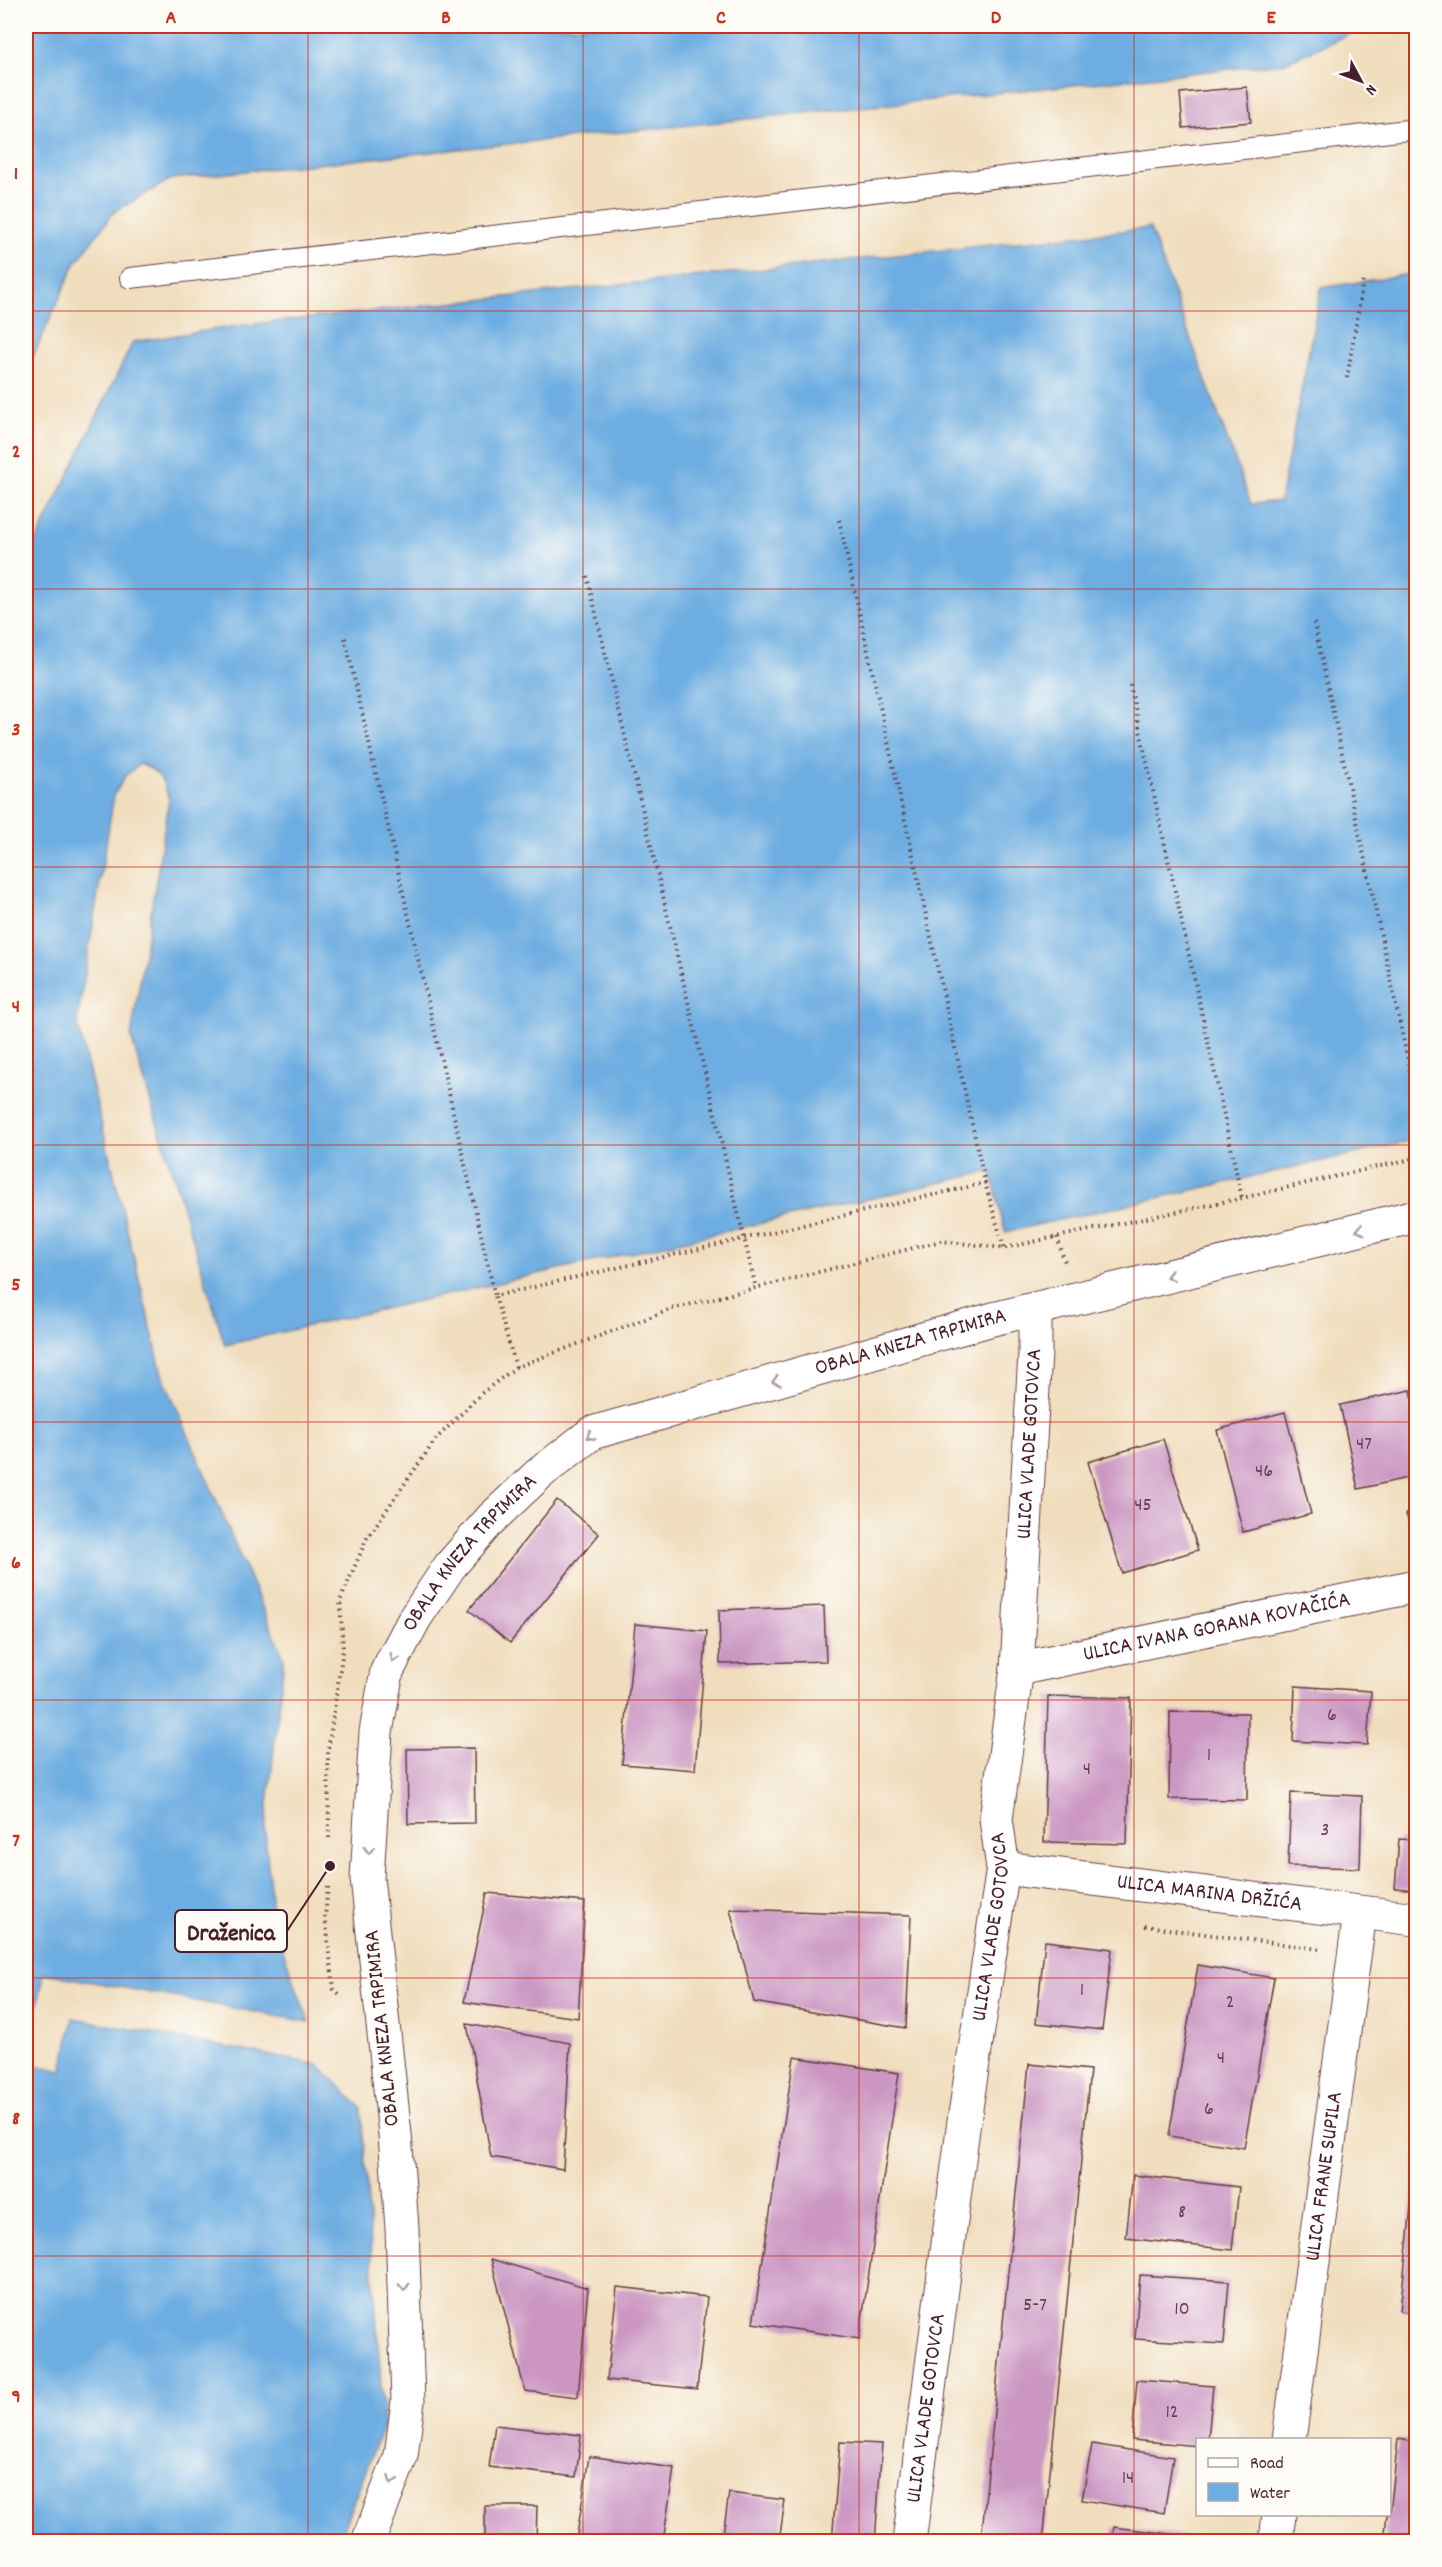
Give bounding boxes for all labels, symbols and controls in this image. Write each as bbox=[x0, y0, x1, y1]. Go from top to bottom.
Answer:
text: A bbox=[166, 5, 177, 33]
text: B bbox=[441, 5, 451, 33]
text: C bbox=[716, 5, 726, 33]
text: D bbox=[991, 5, 1002, 33]
text: E bbox=[1266, 5, 1276, 33]
north arrow bbox=[1331, 51, 1391, 111]
text: N bbox=[1359, 79, 1382, 100]
text: 1 bbox=[14, 161, 18, 189]
text: 2 bbox=[12, 439, 20, 467]
text: 3 bbox=[12, 717, 20, 745]
text: 4 bbox=[12, 994, 20, 1022]
one-way arrow bbox=[1355, 1222, 1365, 1235]
one-way arrow bbox=[1165, 1268, 1175, 1281]
text: 5 bbox=[11, 1272, 21, 1300]
street label: OBALA KNEZA TRPIMIRA bbox=[811, 1301, 1010, 1384]
street label: ULICA VLADE GOTOVCA bbox=[1009, 1348, 1051, 1540]
one-way arrow bbox=[772, 1374, 782, 1386]
one-way arrow bbox=[586, 1429, 596, 1441]
house number: 47 bbox=[1356, 1431, 1372, 1459]
house number: 46 bbox=[1255, 1458, 1273, 1486]
street label: OBALA KNEZA TRPIMIRA bbox=[395, 1467, 545, 1637]
house number: 45 bbox=[1134, 1492, 1152, 1520]
text: 6 bbox=[11, 1550, 21, 1578]
street label: ULICA IVANA GORANA KOVAČIĆA bbox=[1080, 1585, 1353, 1670]
one-way arrow bbox=[390, 1652, 401, 1663]
house number: 6 bbox=[1327, 1702, 1337, 1730]
house number: 1 bbox=[1207, 1742, 1211, 1770]
house number: 4 bbox=[1083, 1756, 1091, 1784]
house number: 3 bbox=[1321, 1817, 1329, 1845]
text: 7 bbox=[12, 1828, 20, 1856]
street label: ULICA VLADE GOTOVCA bbox=[964, 1830, 1019, 2024]
one-way arrow bbox=[362, 1846, 375, 1855]
street label: ULICA MARINA DRŽIĆA bbox=[1115, 1867, 1304, 1920]
callout: Draženica bbox=[175, 1910, 287, 1952]
text: Draženica bbox=[187, 1918, 276, 1952]
street label: OBALA KNEZA TRPIMIRA bbox=[357, 1928, 409, 2128]
house number: 1 bbox=[1080, 1977, 1084, 2005]
house number: 2 bbox=[1226, 1989, 1234, 2017]
house number: 4 bbox=[1217, 2045, 1225, 2073]
street label: ULICA FRANE SUPILA bbox=[1298, 2090, 1351, 2263]
house number: 6 bbox=[1204, 2096, 1214, 2124]
text: 8 bbox=[12, 2106, 20, 2134]
house number: 8 bbox=[1178, 2199, 1186, 2227]
one-way arrow bbox=[397, 2282, 410, 2291]
house number: 5-7 bbox=[1023, 2292, 1047, 2320]
house number: 10 bbox=[1174, 2296, 1190, 2324]
street label: ULICA VLADE GOTOVCA bbox=[899, 2311, 954, 2505]
text: 9 bbox=[11, 2384, 21, 2412]
house number: 12 bbox=[1165, 2399, 1179, 2427]
legend bbox=[1196, 2438, 1391, 2516]
text: Road bbox=[1250, 2452, 1284, 2477]
house number: 14 bbox=[1122, 2465, 1134, 2493]
one-way arrow bbox=[387, 2473, 399, 2484]
text: Water bbox=[1250, 2482, 1290, 2507]

